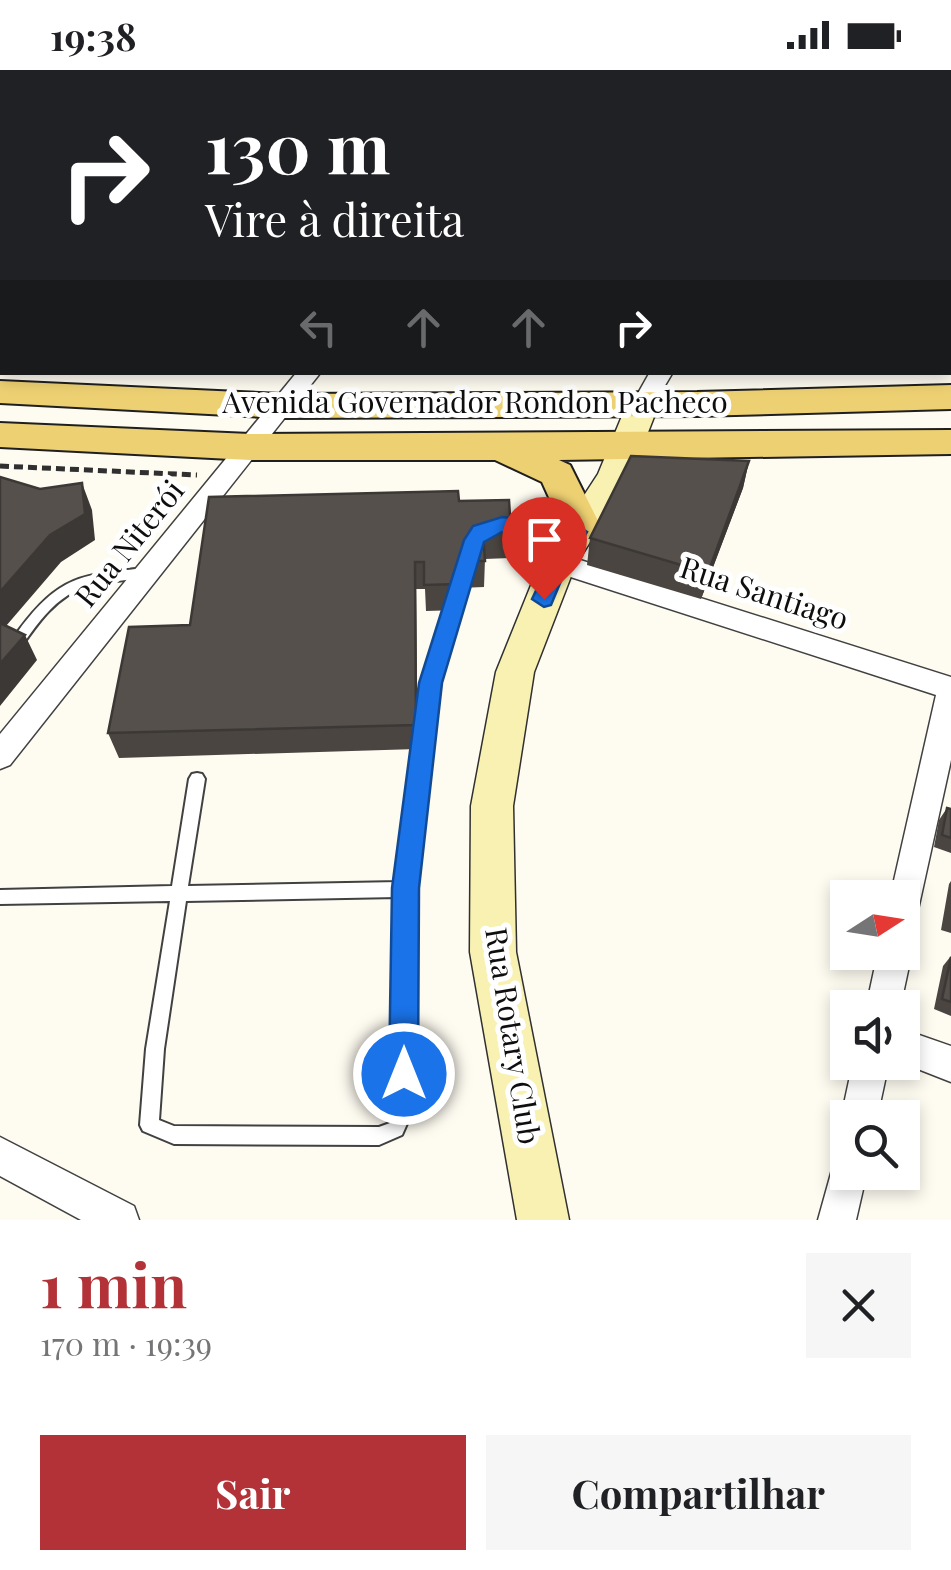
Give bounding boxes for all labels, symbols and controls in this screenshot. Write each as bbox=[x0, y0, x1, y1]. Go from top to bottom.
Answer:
text: 19:38 bbox=[50, 10, 136, 61]
text: 130 m bbox=[205, 98, 390, 192]
icon: right bbox=[40, 110, 170, 240]
text: Vire à direita bbox=[205, 188, 464, 248]
icon: left bbox=[291, 300, 346, 355]
icon: ahead bbox=[396, 300, 451, 355]
icon: ahead bbox=[501, 300, 556, 355]
icon: right bbox=[606, 300, 661, 355]
street label: Avenida Governador Rondon Pacheco bbox=[221, 381, 728, 421]
street label: Rua Niterói bbox=[65, 471, 192, 615]
pin bbox=[502, 497, 587, 600]
icon: arrive bbox=[517, 512, 572, 567]
street label: Rua Santiago bbox=[676, 546, 854, 638]
north arrow bbox=[830, 880, 920, 970]
map controls bbox=[830, 880, 920, 1190]
street label: Rua Rotary Club bbox=[477, 924, 551, 1147]
button: sound bbox=[830, 990, 920, 1080]
position arrow bbox=[352, 1022, 456, 1126]
button: search bbox=[830, 1100, 920, 1190]
text: 1 min bbox=[40, 1243, 187, 1323]
button: close bbox=[806, 1253, 911, 1358]
text: 170 m · 19:39 bbox=[40, 1321, 212, 1364]
button: Sair bbox=[40, 1435, 466, 1550]
button: Compartilhar bbox=[486, 1435, 911, 1550]

